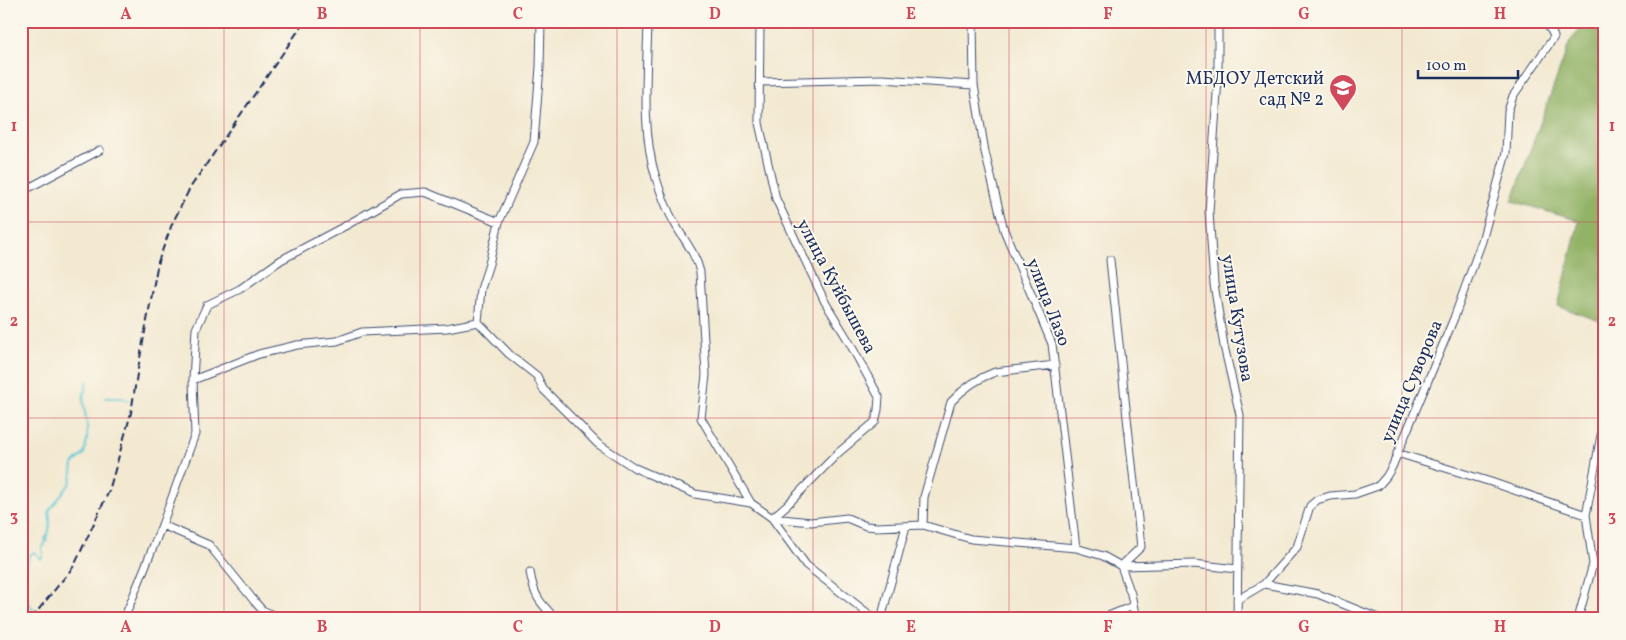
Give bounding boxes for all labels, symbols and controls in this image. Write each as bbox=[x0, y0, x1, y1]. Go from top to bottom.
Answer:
text: A bbox=[120, 4, 132, 26]
text: B bbox=[317, 4, 328, 26]
text: C bbox=[513, 4, 523, 26]
text: D bbox=[709, 4, 721, 26]
text: E bbox=[906, 4, 916, 26]
text: F bbox=[1103, 4, 1113, 26]
text: G bbox=[1298, 4, 1310, 26]
text: H bbox=[1494, 4, 1506, 26]
scale bar bbox=[1418, 48, 1518, 80]
text: 100 m bbox=[1426, 56, 1466, 77]
place label: МБДОУ Детский сад № 2 bbox=[1186, 67, 1324, 113]
school or university icon: МБДОУ Детский сад № 2 bbox=[1328, 73, 1358, 112]
text: 1 bbox=[11, 116, 17, 138]
text: 1 bbox=[1609, 116, 1615, 138]
street label: улица Куйбышева bbox=[790, 215, 882, 358]
street label: улица Кутузова bbox=[1214, 253, 1259, 384]
street label: улица Лазо bbox=[1019, 255, 1076, 350]
text: 2 bbox=[10, 311, 18, 333]
text: 2 bbox=[1608, 311, 1616, 333]
street label: улица Суворова bbox=[1375, 316, 1450, 447]
text: 3 bbox=[10, 506, 18, 528]
text: 3 bbox=[1608, 506, 1616, 528]
text: A bbox=[120, 617, 132, 639]
text: B bbox=[317, 617, 328, 639]
text: C bbox=[513, 617, 523, 639]
text: D bbox=[709, 617, 721, 639]
text: E bbox=[906, 617, 916, 639]
text: F bbox=[1103, 617, 1113, 639]
text: G bbox=[1298, 617, 1310, 639]
text: H bbox=[1494, 617, 1506, 639]

